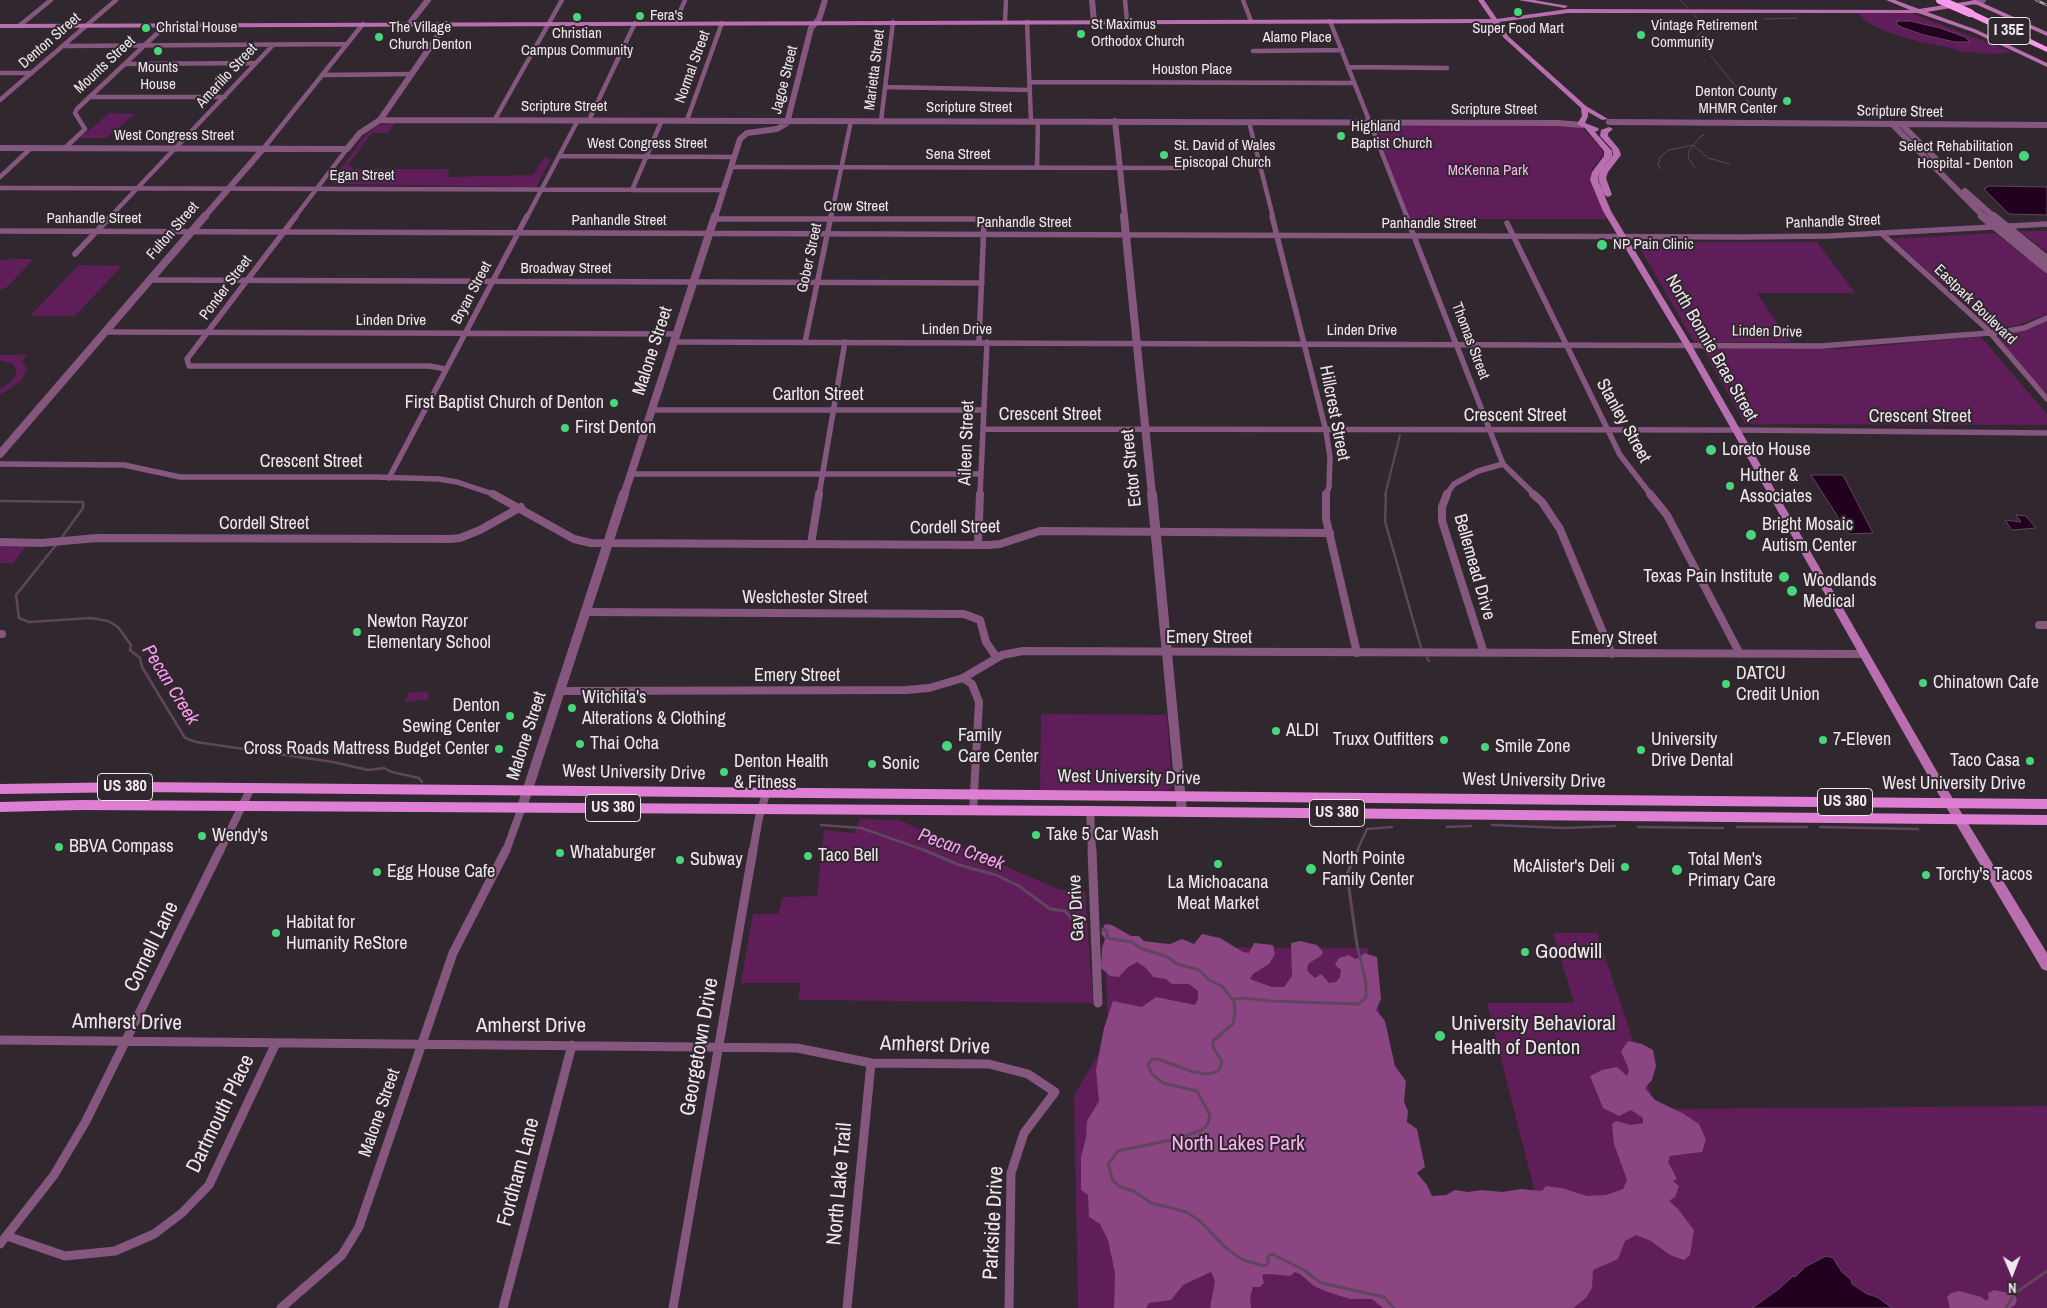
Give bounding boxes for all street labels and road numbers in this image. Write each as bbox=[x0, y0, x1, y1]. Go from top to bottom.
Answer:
street label: Denton Street bbox=[15, 9, 85, 73]
road number: I 35E bbox=[1988, 18, 2030, 44]
street label: Normal Street bbox=[672, 28, 714, 106]
street label: Marietta Street bbox=[861, 29, 889, 111]
street label: Alamo Place bbox=[1262, 29, 1332, 47]
street label: Mounts Street bbox=[71, 32, 139, 98]
street label: Amarillo Street bbox=[193, 40, 261, 112]
street label: Jagoe Street bbox=[768, 44, 802, 116]
street label: Houston Place bbox=[1152, 61, 1232, 79]
street label: Scripture Street bbox=[521, 98, 607, 116]
street label: Scripture Street bbox=[926, 99, 1012, 117]
street label: Scripture Street bbox=[1451, 101, 1537, 119]
street label: Scripture Street bbox=[1857, 102, 1943, 122]
street label: West Congress Street bbox=[114, 127, 234, 145]
street label: West Congress Street bbox=[587, 135, 707, 153]
street label: Sena Street bbox=[926, 146, 990, 164]
street label: Egan Street bbox=[330, 167, 394, 185]
street label: Crow Street bbox=[824, 198, 888, 216]
street label: Fulton Street bbox=[143, 199, 203, 263]
street label: Panhandle Street bbox=[46, 210, 142, 228]
street label: Panhandle Street bbox=[1785, 211, 1881, 233]
street label: Panhandle Street bbox=[571, 212, 667, 230]
street label: Panhandle Street bbox=[976, 214, 1072, 232]
street label: Panhandle Street bbox=[1381, 215, 1477, 233]
street label: Gober Street bbox=[794, 222, 826, 294]
street label: Ponder Street bbox=[196, 252, 256, 324]
street label: Bryan Street bbox=[448, 259, 496, 327]
street label: Broadway Street bbox=[521, 260, 611, 278]
street label: Eastpark Boulevard bbox=[1930, 261, 2020, 349]
street label: North Bonnie Brae Street bbox=[1660, 271, 1762, 425]
street label: Thomas Street bbox=[1447, 300, 1493, 382]
street label: Malone Street bbox=[629, 304, 677, 398]
street label: Linden Drive bbox=[356, 312, 426, 330]
street label: Linden Drive bbox=[922, 321, 992, 339]
street label: Linden Drive bbox=[1327, 322, 1397, 340]
street label: Linden Drive bbox=[1732, 322, 1802, 342]
street label: Hillcrest Street bbox=[1314, 363, 1354, 463]
street label: Stanley Street bbox=[1591, 375, 1655, 467]
street label: Carlton Street bbox=[772, 384, 864, 406]
street label: Aileen Street bbox=[955, 400, 979, 486]
street label: Crescent Street bbox=[999, 404, 1101, 426]
street label: Crescent Street bbox=[1464, 405, 1566, 427]
street label: Crescent Street bbox=[1869, 406, 1971, 428]
street label: Ector Street bbox=[1117, 428, 1147, 508]
street label: Crescent Street bbox=[260, 451, 362, 473]
street label: Bellemead Drive bbox=[1449, 512, 1499, 622]
street label: Cordell Street bbox=[219, 513, 309, 535]
street label: Cordell Street bbox=[910, 516, 1000, 540]
street label: Westchester Street bbox=[742, 587, 868, 609]
street label: Emery Street bbox=[1166, 627, 1252, 649]
street label: Emery Street bbox=[1571, 628, 1657, 650]
street label: Emery Street bbox=[754, 665, 840, 687]
street label: Malone Street bbox=[503, 689, 551, 783]
street label: West University Drive bbox=[562, 761, 706, 785]
street label: West University Drive bbox=[1057, 766, 1201, 790]
street label: West University Drive bbox=[1462, 769, 1606, 793]
street label: West University Drive bbox=[1882, 773, 2026, 795]
road number: US 380 bbox=[98, 774, 152, 800]
road number: US 380 bbox=[1818, 789, 1872, 816]
road number: US 380 bbox=[586, 794, 640, 821]
road number: US 380 bbox=[1310, 800, 1364, 826]
street label: Gay Drive bbox=[1064, 874, 1090, 942]
street label: Cornell Lane bbox=[119, 898, 185, 996]
street label: Georgetown Drive bbox=[675, 976, 725, 1118]
street label: Amherst Drive bbox=[72, 1009, 182, 1037]
street label: Amherst Drive bbox=[476, 1013, 586, 1039]
street label: Amherst Drive bbox=[880, 1031, 990, 1061]
street label: Dartmouth Place bbox=[182, 1051, 260, 1177]
street label: Malone Street bbox=[355, 1066, 405, 1160]
street label: Fordham Lane bbox=[492, 1115, 546, 1229]
street label: North Lake Trail bbox=[822, 1122, 858, 1246]
street label: Parkside Drive bbox=[978, 1165, 1010, 1281]

